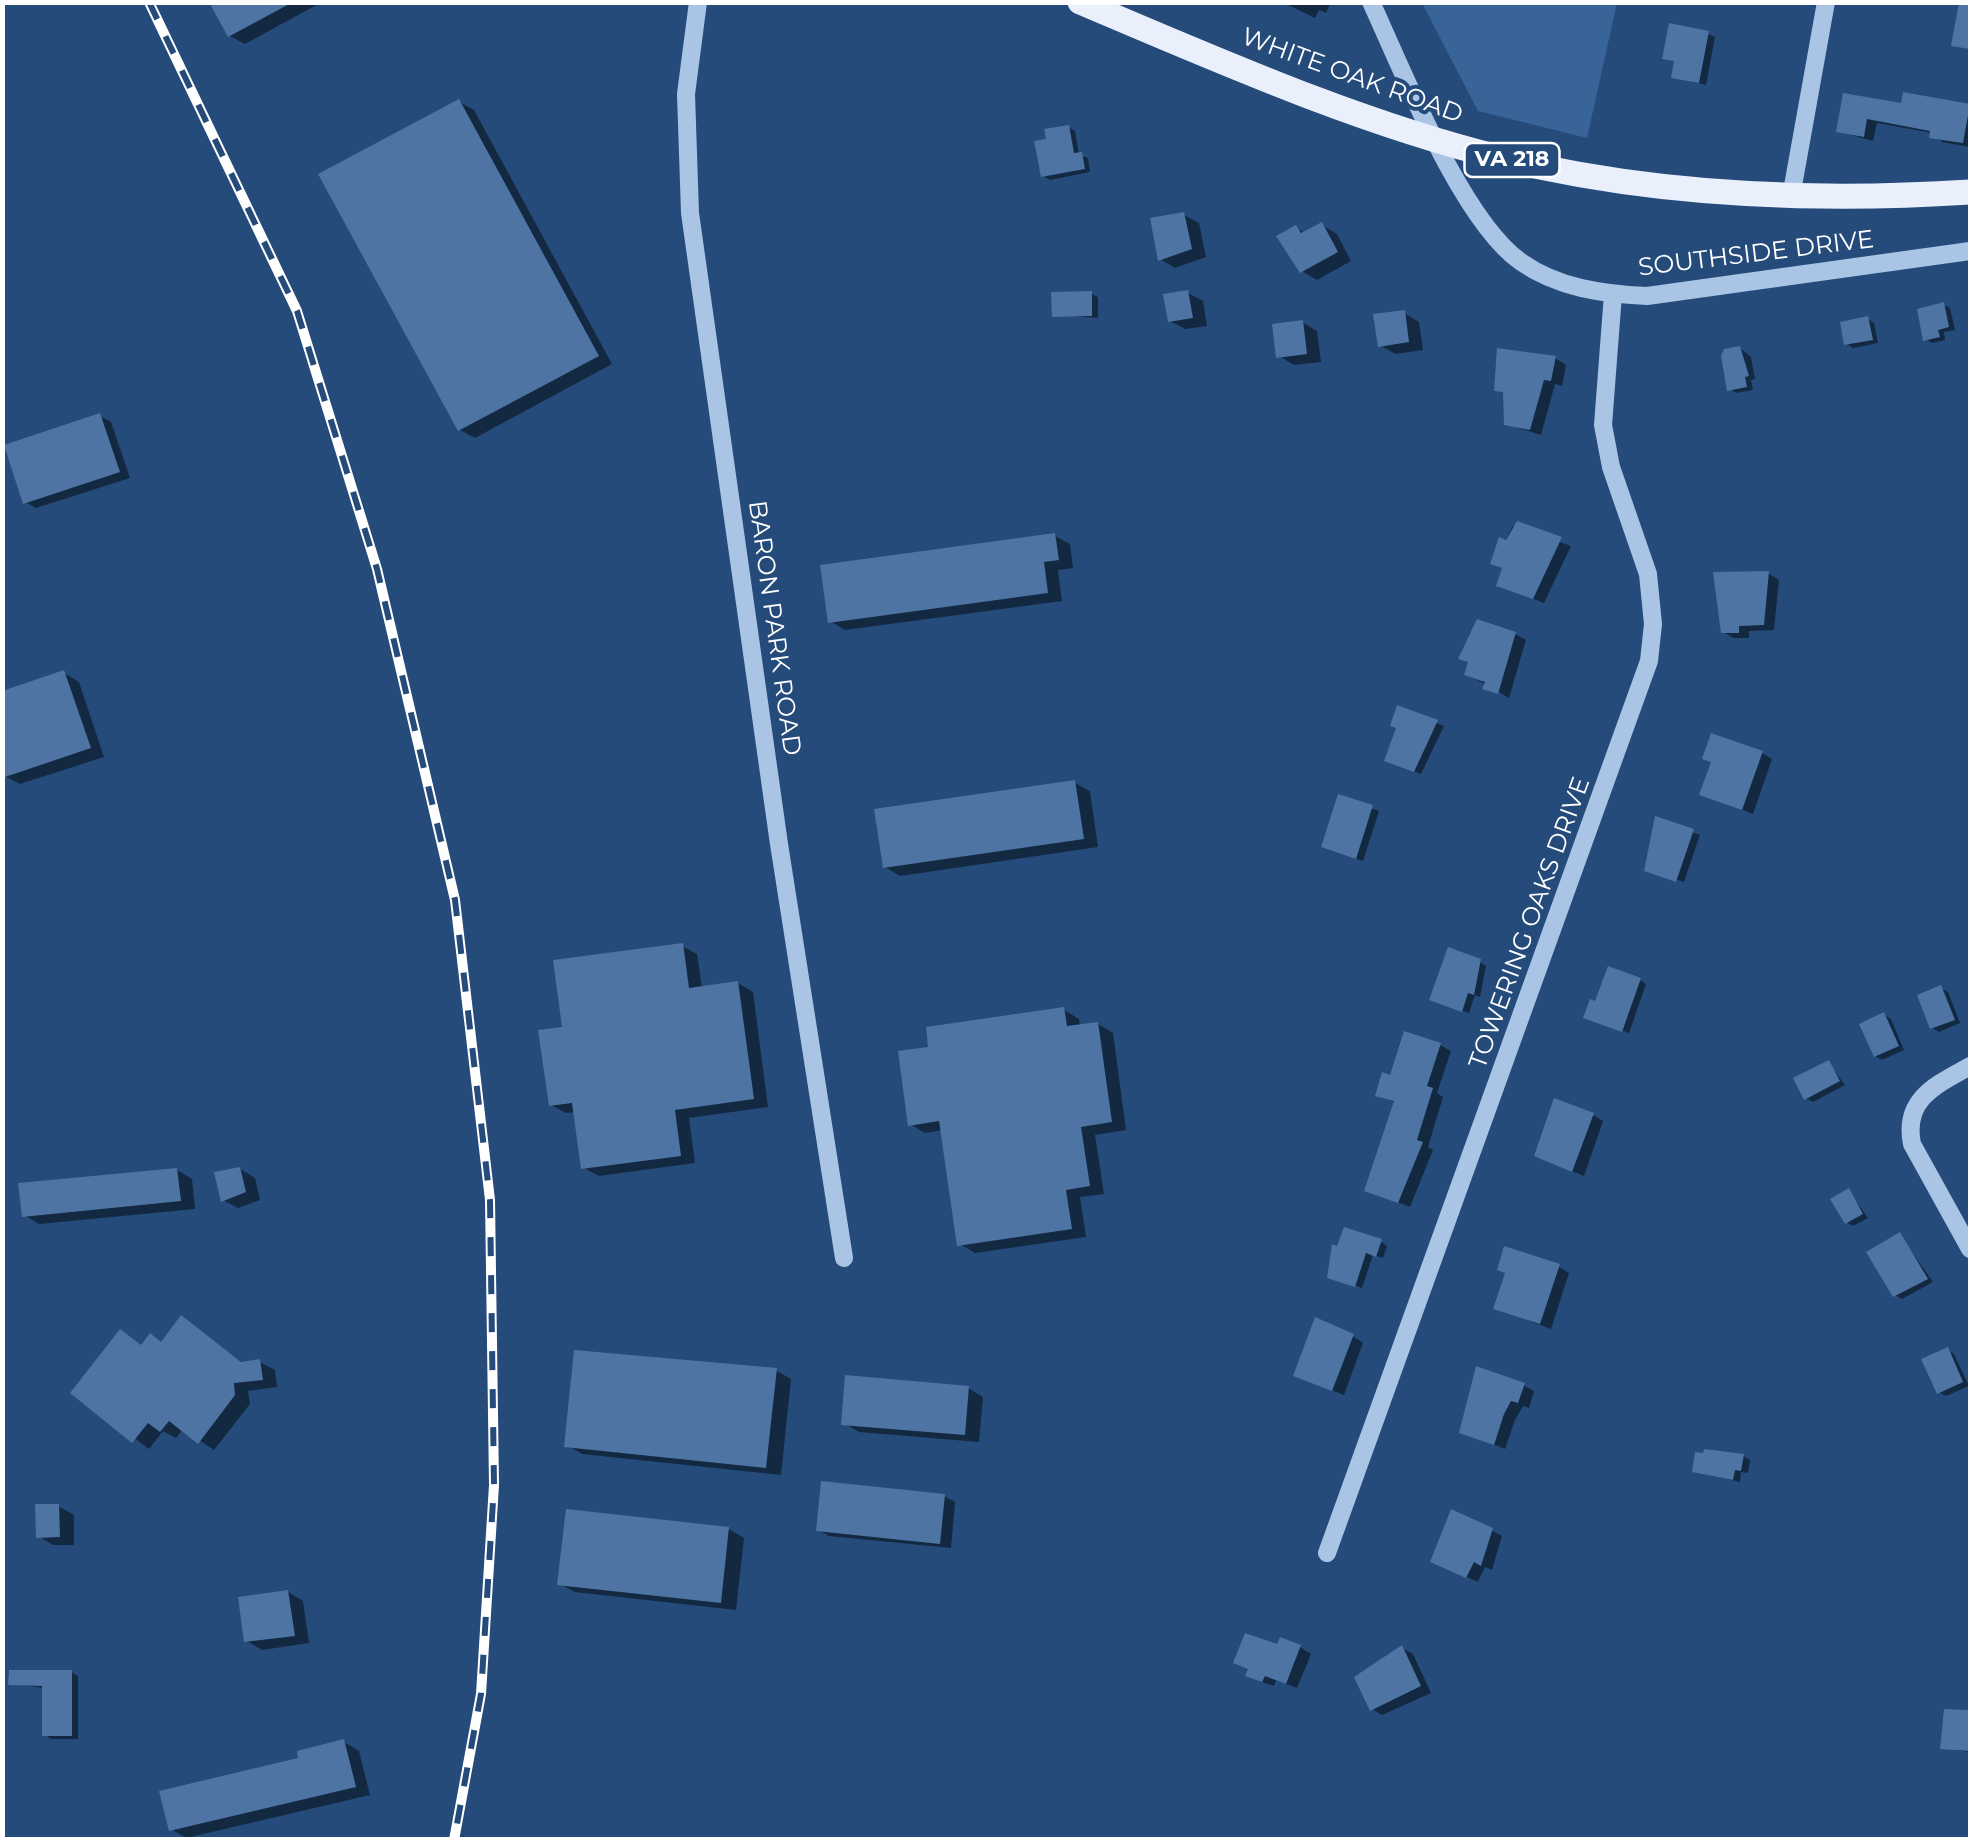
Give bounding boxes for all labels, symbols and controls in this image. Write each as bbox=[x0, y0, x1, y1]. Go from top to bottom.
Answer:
street label: WHITE OAK ROAD bbox=[1237, 22, 1467, 130]
road number: VA 218 bbox=[1464, 143, 1560, 177]
street label: SOUTHSIDE DRIVE bbox=[1637, 225, 1875, 283]
street label: BARON PARK ROAD bbox=[741, 499, 807, 757]
street label: TOWERING OAKS DRIVE bbox=[1463, 773, 1597, 1073]

